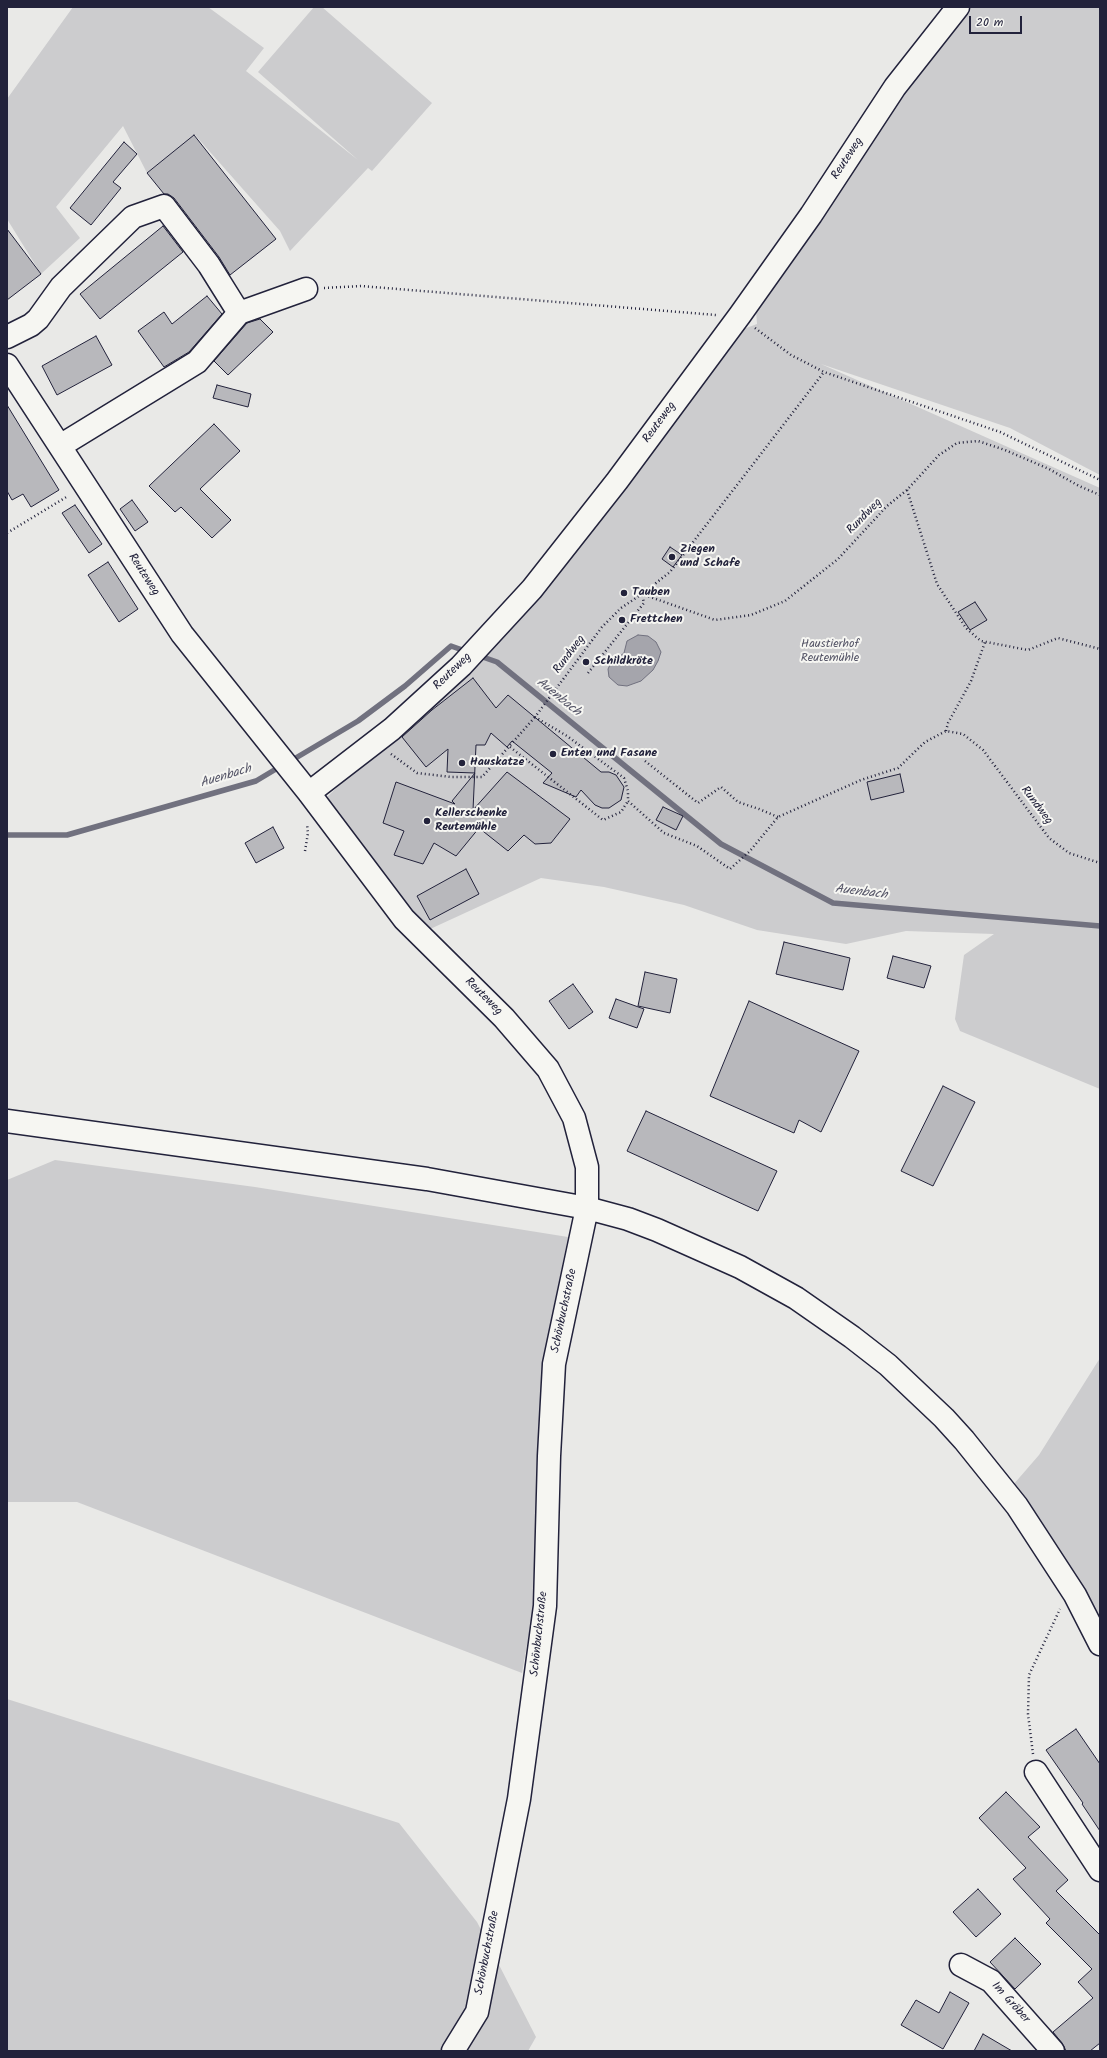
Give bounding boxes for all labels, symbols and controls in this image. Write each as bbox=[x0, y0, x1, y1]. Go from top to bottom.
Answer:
scale bar bbox=[971, 8, 1024, 34]
text: 20 m bbox=[976, 13, 1003, 32]
street label: Reuteweg bbox=[829, 135, 867, 183]
street label: Reuteweg bbox=[640, 400, 680, 446]
street label: Rundweg bbox=[844, 496, 886, 538]
place label: Ziegen und Schafe bbox=[680, 543, 740, 571]
street label: Reuteweg bbox=[124, 551, 162, 599]
marker: Ziegen und Schafe bbox=[667, 552, 677, 562]
place label: Tauben bbox=[632, 586, 670, 600]
marker: Tauben bbox=[619, 588, 629, 598]
place label: Frettchen bbox=[630, 613, 683, 627]
marker: Frettchen bbox=[617, 615, 627, 625]
street label: Rundweg bbox=[551, 633, 589, 677]
park label: Haustierhof Reutemühle bbox=[801, 638, 859, 666]
street label: Reuteweg bbox=[431, 650, 475, 694]
place label: Schildkröte bbox=[594, 655, 653, 669]
marker: Schildkröte bbox=[581, 657, 591, 667]
water label: Auenbach bbox=[533, 675, 583, 721]
place label: Enten und Fasane bbox=[561, 747, 657, 761]
marker: Enten und Fasane bbox=[548, 749, 558, 759]
place label: Hauskatze bbox=[470, 756, 524, 770]
marker: Hauskatze bbox=[457, 758, 467, 768]
water label: Auenbach bbox=[199, 762, 253, 792]
street label: Rundweg bbox=[1017, 784, 1055, 828]
place label: Kellerschenke Reutemühle bbox=[435, 807, 507, 835]
marker: Kellerschenke Reutemühle bbox=[422, 816, 432, 826]
water label: Auenbach bbox=[834, 882, 888, 904]
street label: Reuteweg bbox=[461, 975, 505, 1019]
street label: Schönbuchstraße bbox=[549, 1268, 581, 1354]
street label: Schönbuchstraße bbox=[528, 1591, 552, 1677]
street label: Schönbuchstraße bbox=[473, 1910, 503, 1996]
street label: Im Gröber bbox=[988, 1979, 1032, 2027]

